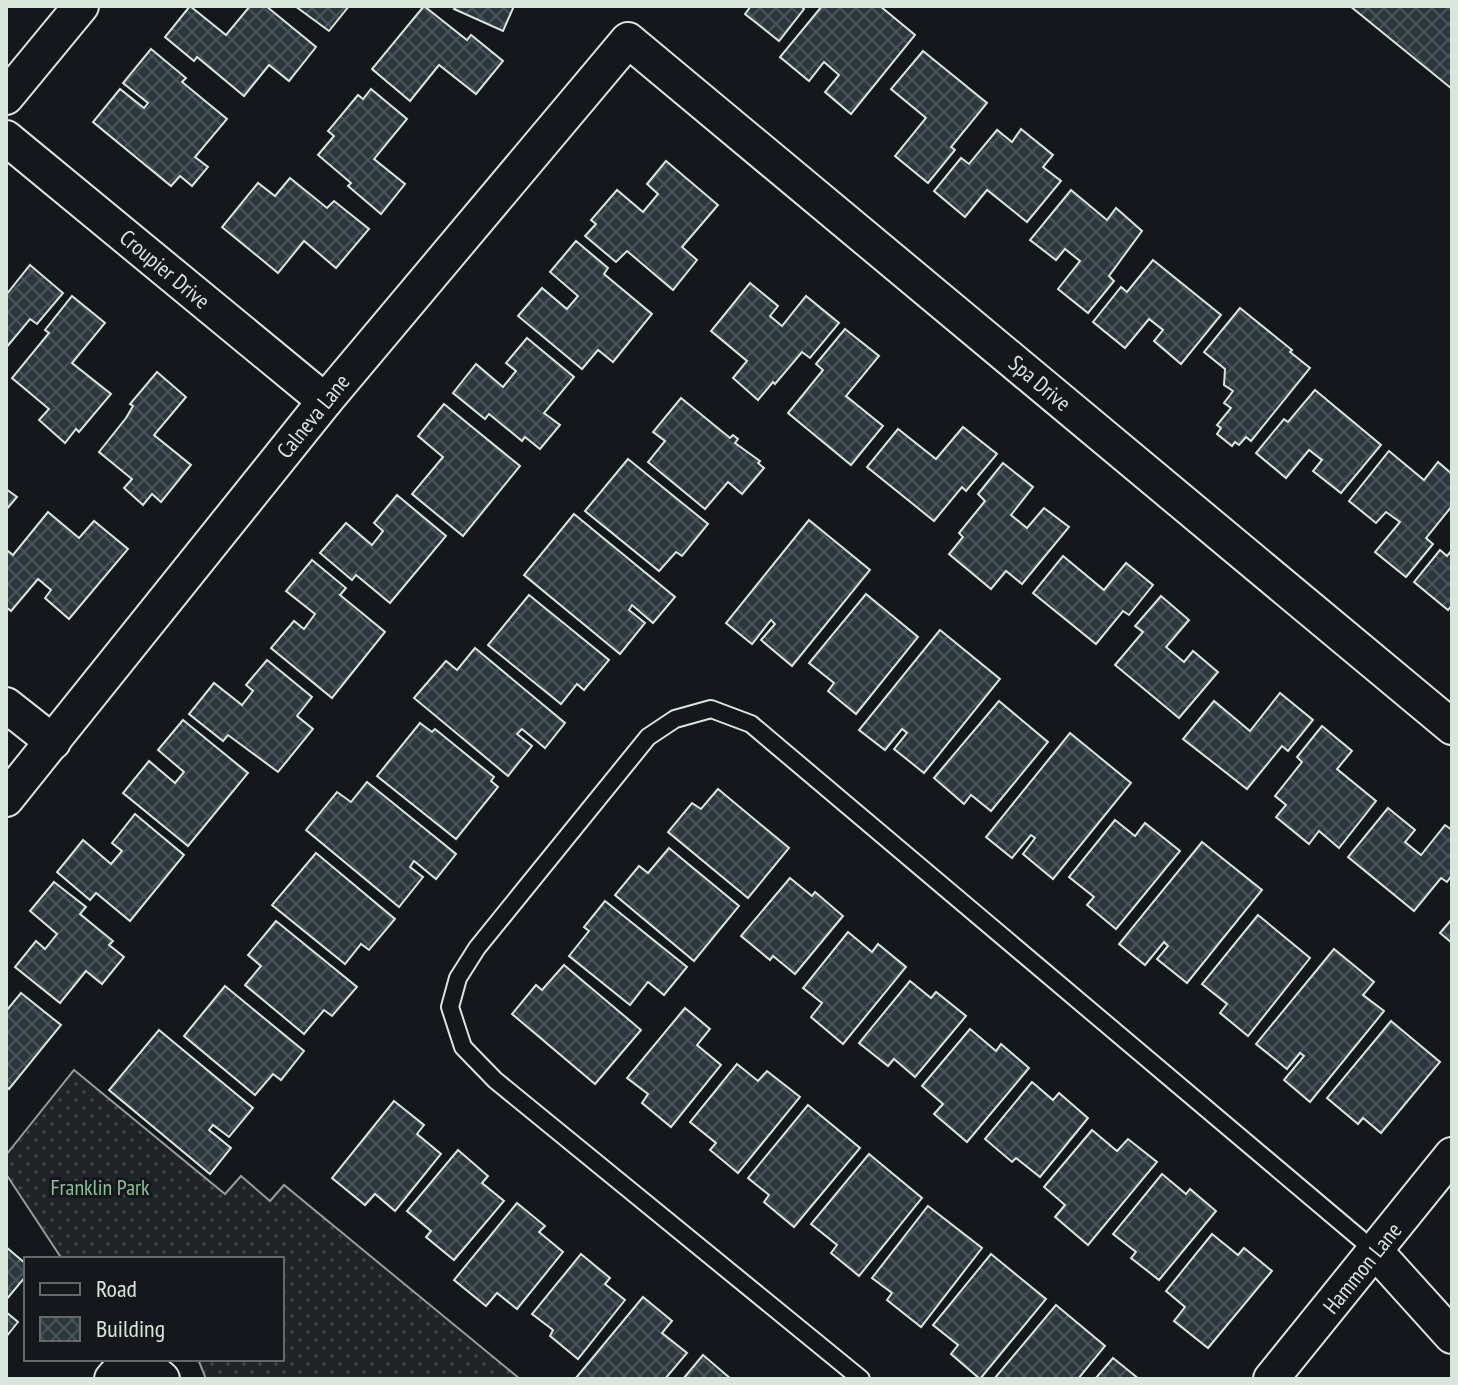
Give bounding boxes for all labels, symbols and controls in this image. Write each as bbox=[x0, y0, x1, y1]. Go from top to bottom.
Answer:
street label: Croupier Drive bbox=[114, 223, 216, 315]
street label: Spa Drive bbox=[1003, 349, 1077, 417]
street label: Calneva Lane bbox=[271, 368, 355, 464]
park label: Franklin Park bbox=[50, 1173, 150, 1201]
street label: Hammon Lane bbox=[1317, 1217, 1407, 1319]
legend bbox=[24, 1257, 284, 1361]
text: Road bbox=[96, 1273, 137, 1304]
text: Building bbox=[96, 1313, 165, 1344]

